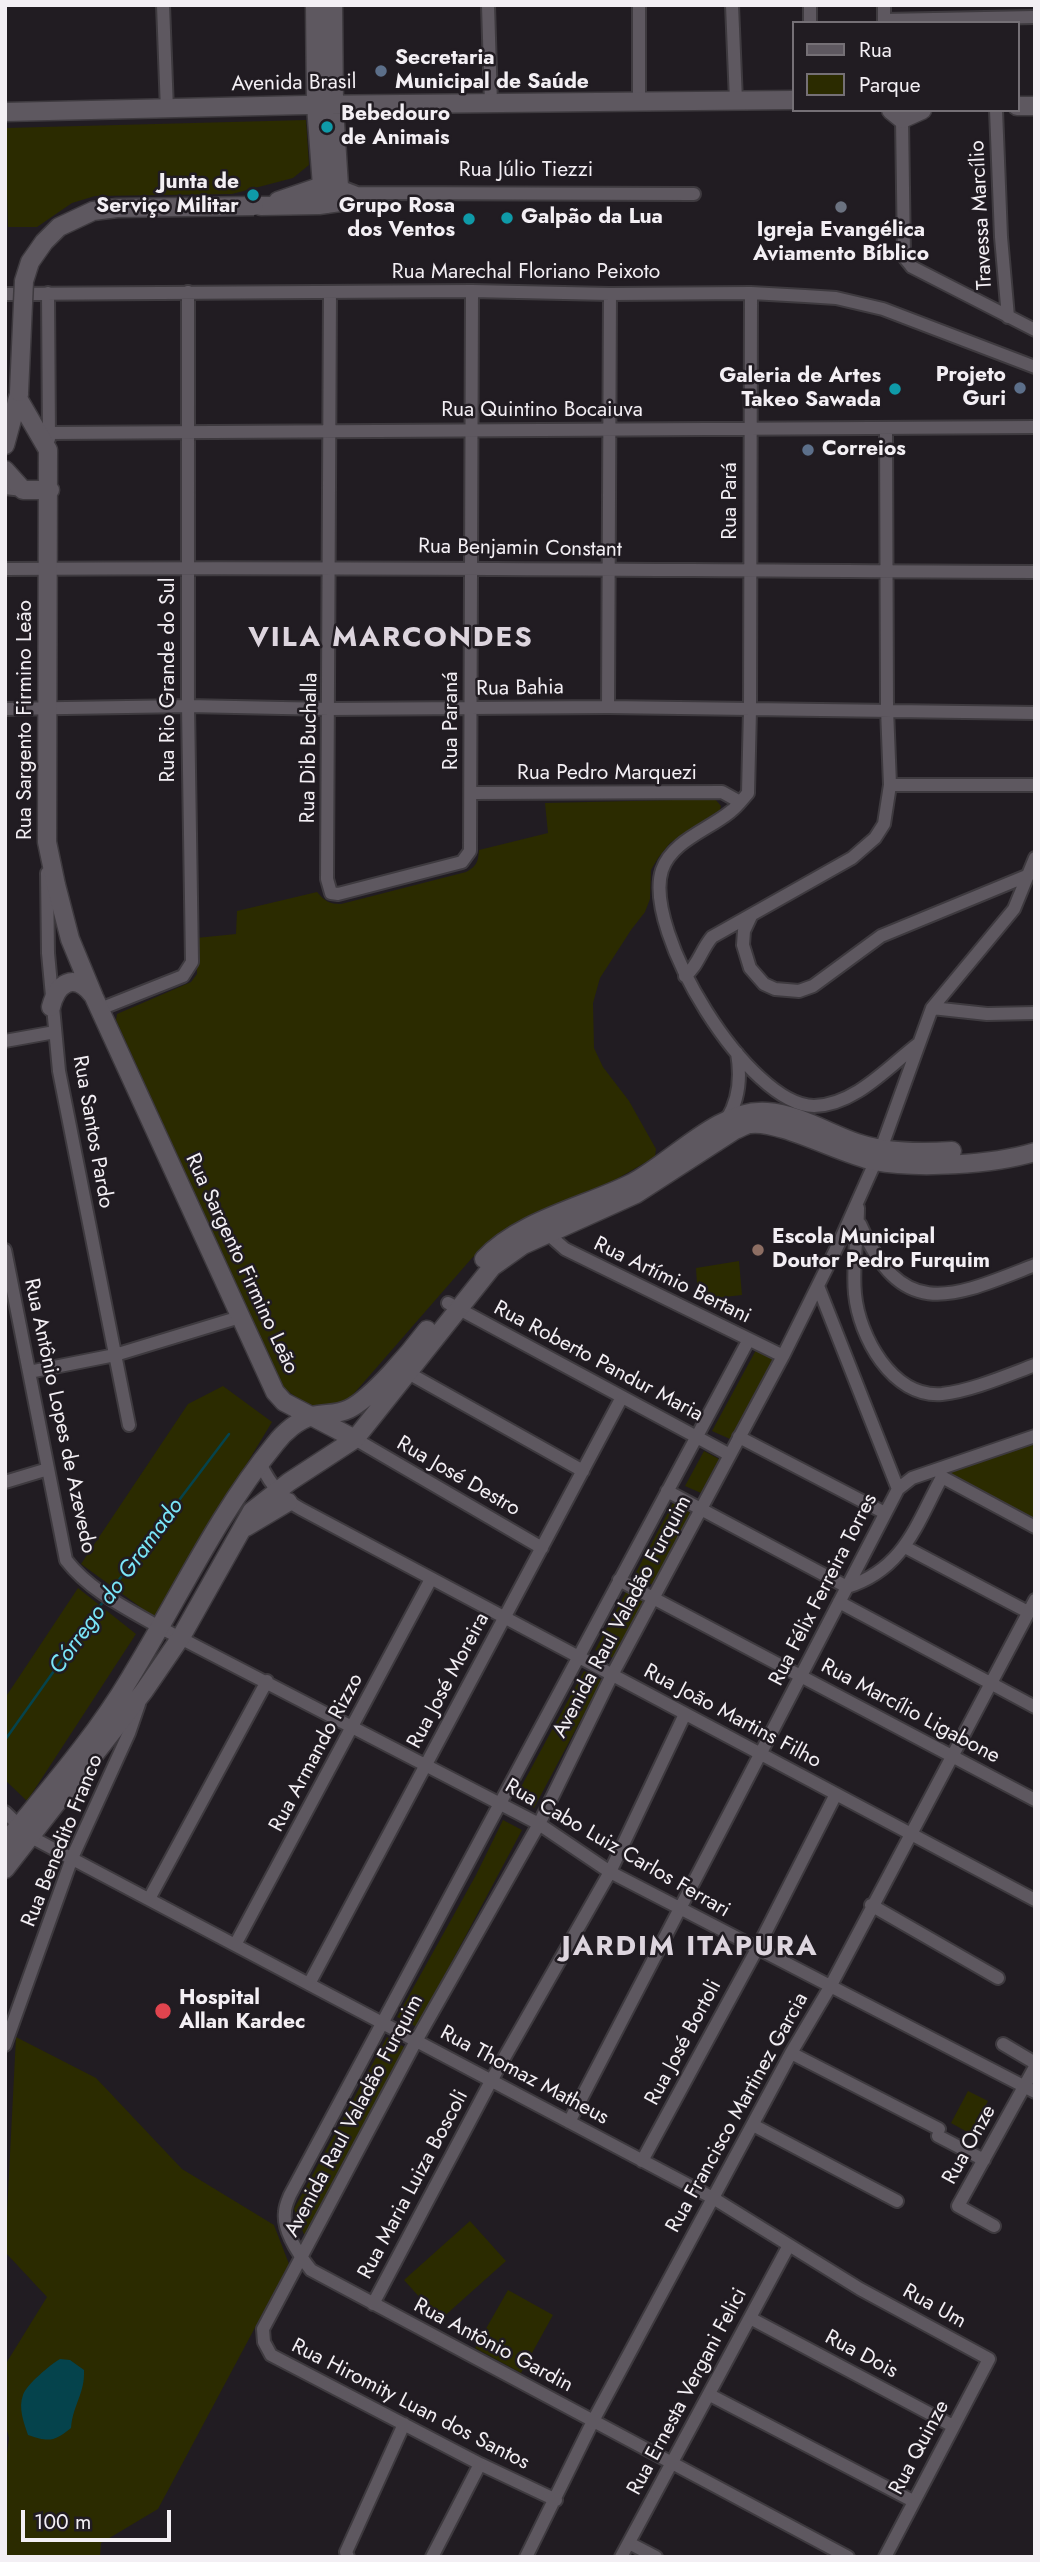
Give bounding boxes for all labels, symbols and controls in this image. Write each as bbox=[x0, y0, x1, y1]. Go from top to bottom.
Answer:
legend bbox=[792, 21, 1019, 112]
text: Rua bbox=[859, 35, 892, 65]
place label: Secretaria Municipal de Saúde bbox=[395, 46, 589, 96]
marker: Secretaria Municipal de Saúde bbox=[373, 63, 389, 79]
street label: Avenida Brasil bbox=[231, 70, 357, 98]
text: Parque bbox=[859, 70, 921, 100]
place label: Bebedouro de Animais bbox=[341, 102, 450, 152]
marker: Bebedouro de Animais bbox=[319, 119, 335, 135]
street label: Travessa Marcílio bbox=[966, 140, 998, 290]
street label: Rua Júlio Tiezzi bbox=[459, 158, 593, 184]
place label: Junta de Serviço Militar bbox=[96, 170, 239, 220]
marker: Junta de Serviço Militar bbox=[245, 187, 261, 203]
place label: Grupo Rosa dos Ventos bbox=[339, 194, 455, 244]
marker: Igreja Evangélica Aviamento Bíblico bbox=[833, 199, 849, 215]
place label: Galpão da Lua bbox=[521, 205, 663, 231]
marker: Galpão da Lua bbox=[499, 210, 515, 226]
marker: Grupo Rosa dos Ventos bbox=[461, 211, 477, 227]
place label: Igreja Evangélica Aviamento Bíblico bbox=[753, 218, 929, 268]
street label: Rua Marechal Floriano Peixoto bbox=[392, 260, 660, 286]
place label: Projeto Guri bbox=[936, 363, 1006, 413]
place label: Galeria de Artes Takeo Sawada bbox=[719, 364, 881, 414]
marker: Projeto Guri bbox=[1012, 380, 1028, 396]
marker: Galeria de Artes Takeo Sawada bbox=[887, 381, 903, 397]
street label: Rua Quintino Bocaiuva bbox=[441, 398, 643, 424]
place label: Correios bbox=[822, 437, 906, 463]
marker: Correios bbox=[800, 442, 816, 458]
street label: Rua Pará bbox=[718, 462, 744, 540]
street label: Rua Benjamin Constant bbox=[418, 535, 622, 563]
street label: Rua Rio Grande do Sul bbox=[156, 578, 182, 782]
street label: Rua Sargento Firmino Leão bbox=[13, 600, 39, 840]
district label: VILA MARCONDES bbox=[250, 622, 532, 656]
street label: Rua Dib Buchalla bbox=[296, 672, 324, 824]
street label: Rua Paraná bbox=[439, 672, 465, 770]
street label: Rua Bahia bbox=[476, 676, 564, 702]
street label: Rua Pedro Marquezi bbox=[517, 761, 697, 787]
street label: Rua Santos Pardo bbox=[66, 1054, 118, 1210]
street label: Rua Sargento Firmino Leão bbox=[179, 1150, 303, 1378]
place label: Escola Municipal Doutor Pedro Furquim bbox=[772, 1225, 990, 1275]
street label: Rua Artímio Bertani bbox=[589, 1232, 755, 1330]
marker: Escola Municipal Doutor Pedro Furquim bbox=[750, 1242, 766, 1258]
street label: Rua Antônio Lopes de Azevedo bbox=[18, 1276, 100, 1556]
street label: Rua Roberto Pandur Maria bbox=[489, 1296, 707, 1428]
street label: Rua José Destro bbox=[392, 1432, 524, 1522]
street label: Rua Félix Ferreira Torres bbox=[765, 1490, 883, 1690]
street label: Avenida Raul Valadão Furquim bbox=[548, 1491, 698, 1743]
water label: Córrego do Gramado bbox=[44, 1494, 190, 1680]
street label: Rua José Moreira bbox=[403, 1609, 495, 1753]
street label: Rua Marcílio Ligabone bbox=[816, 1654, 1004, 1770]
street label: Rua João Martins Filho bbox=[639, 1660, 825, 1774]
street label: Rua Armando Rizzo bbox=[265, 1669, 369, 1837]
street label: Rua Benedito Franco bbox=[17, 1751, 109, 1931]
street label: Rua Cabo Luiz Carlos Ferrari bbox=[500, 1774, 734, 1924]
district label: JARDIM ITAPURA bbox=[563, 1931, 817, 1965]
street label: Rua José Bortoli bbox=[640, 1976, 728, 2110]
place label: Hospital Allan Kardec bbox=[179, 1986, 305, 2036]
street label: Rua Francisco Martinez Garcia bbox=[661, 1989, 815, 2237]
street label: Avenida Raul Valadão Furquim bbox=[280, 1990, 430, 2242]
marker: Hospital Allan Kardec bbox=[153, 2001, 173, 2021]
street label: Rua Thomaz Matheus bbox=[435, 2021, 613, 2131]
street label: Rua Maria Luiza Boscoli bbox=[353, 2086, 475, 2284]
street label: Rua Onze bbox=[938, 2101, 1002, 2189]
street label: Rua Um bbox=[898, 2279, 970, 2335]
street label: Rua Ernesta Vergani Felici bbox=[623, 2284, 753, 2500]
street label: Rua Antônio Gardin bbox=[409, 2293, 577, 2399]
street label: Rua Dois bbox=[820, 2325, 902, 2385]
street label: Rua Hiromity Luan dos Santos bbox=[287, 2334, 533, 2476]
street label: Rua Quinze bbox=[885, 2396, 955, 2500]
scale bar bbox=[24, 2496, 175, 2540]
text: 100 m bbox=[34, 2507, 91, 2537]

